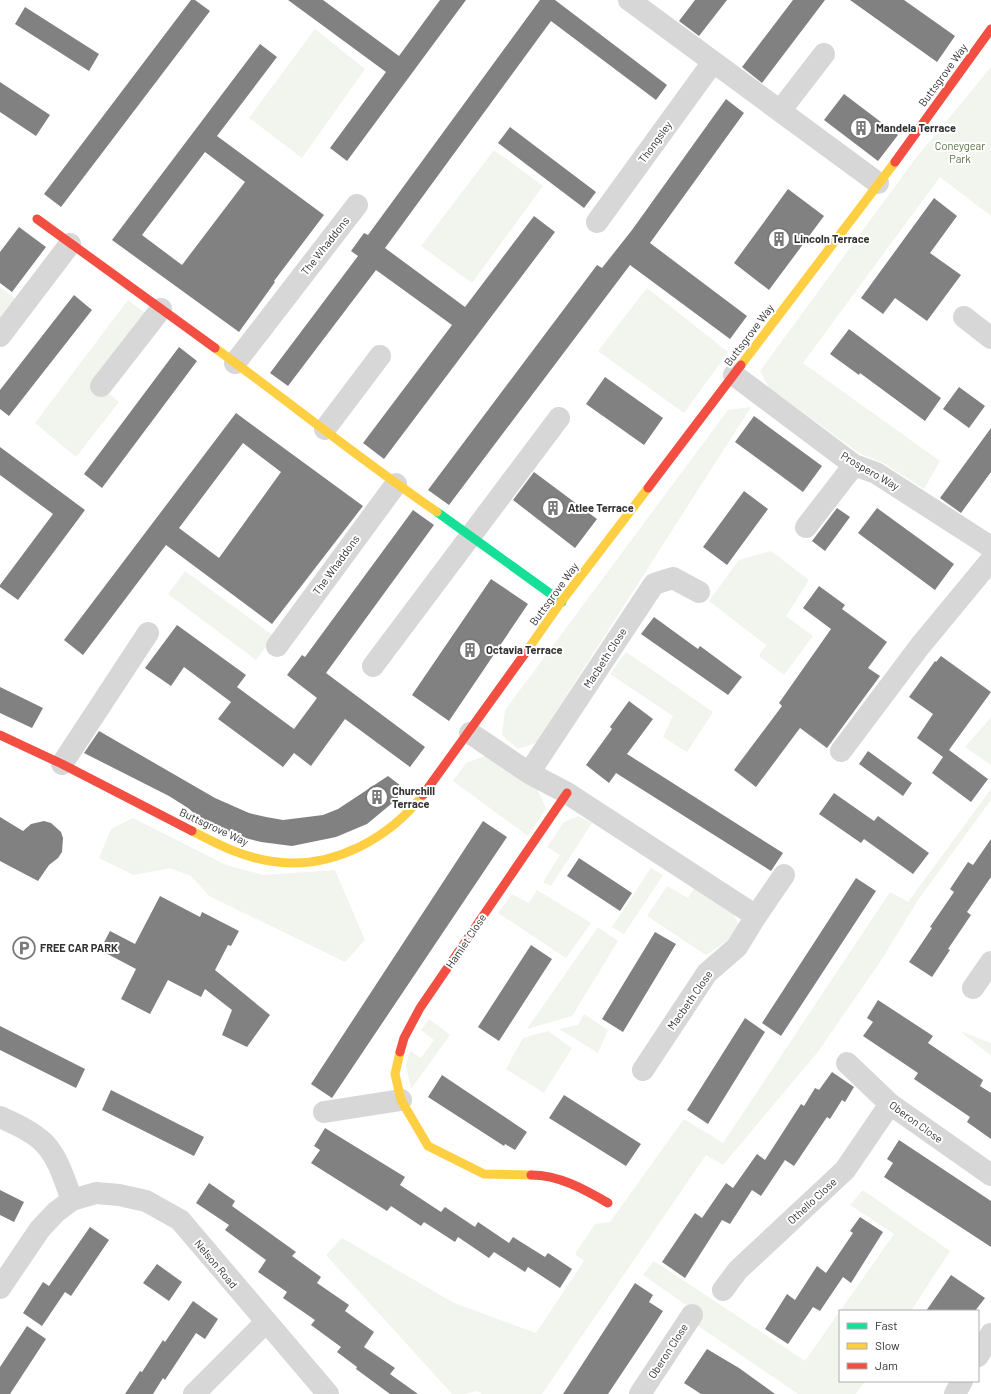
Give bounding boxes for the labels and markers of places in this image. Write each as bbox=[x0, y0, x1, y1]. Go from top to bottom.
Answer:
building icon: Mandela Terrace bbox=[848, 115, 874, 141]
place label: Mandela Terrace bbox=[876, 121, 956, 134]
building icon: Lincoln Terrace bbox=[766, 226, 792, 252]
place label: Lincoln Terrace bbox=[794, 232, 869, 245]
building icon: Atlee Terrace bbox=[540, 495, 566, 521]
place label: Atlee Terrace bbox=[568, 501, 634, 514]
building icon: Octavia Terrace bbox=[457, 637, 483, 663]
place label: Octavia Terrace bbox=[486, 643, 563, 656]
building icon: Churchill Terrace bbox=[364, 784, 390, 810]
place label: Churchill Terrace bbox=[392, 784, 435, 810]
parking icon: FREE CAR PARK bbox=[11, 935, 37, 961]
place label: FREE CAR PARK bbox=[40, 941, 118, 954]

